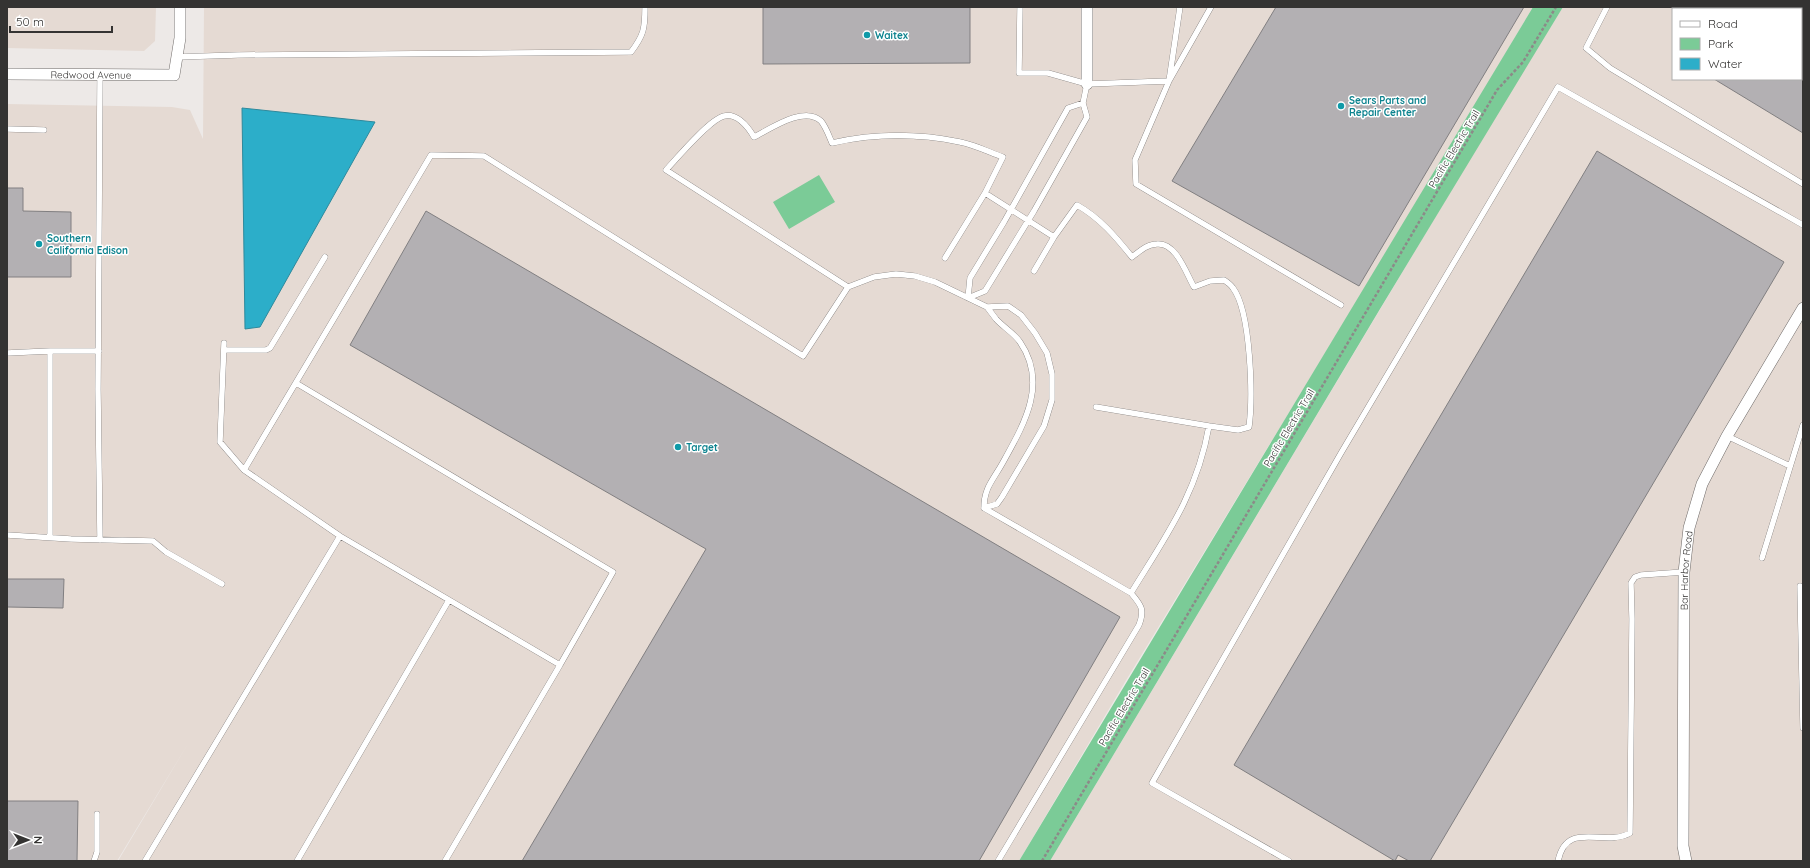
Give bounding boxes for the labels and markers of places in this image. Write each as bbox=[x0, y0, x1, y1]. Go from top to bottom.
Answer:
place label: Waitex bbox=[875, 29, 908, 42]
marker: Waitex bbox=[862, 30, 872, 40]
place label: Sears Parts and Repair Center bbox=[1349, 94, 1426, 119]
marker: Sears Parts and Repair Center bbox=[1336, 101, 1346, 111]
place label: Southern California Edison bbox=[47, 232, 128, 257]
marker: Southern California Edison bbox=[34, 239, 44, 249]
place label: Target bbox=[686, 441, 718, 454]
marker: Target bbox=[673, 442, 683, 452]

